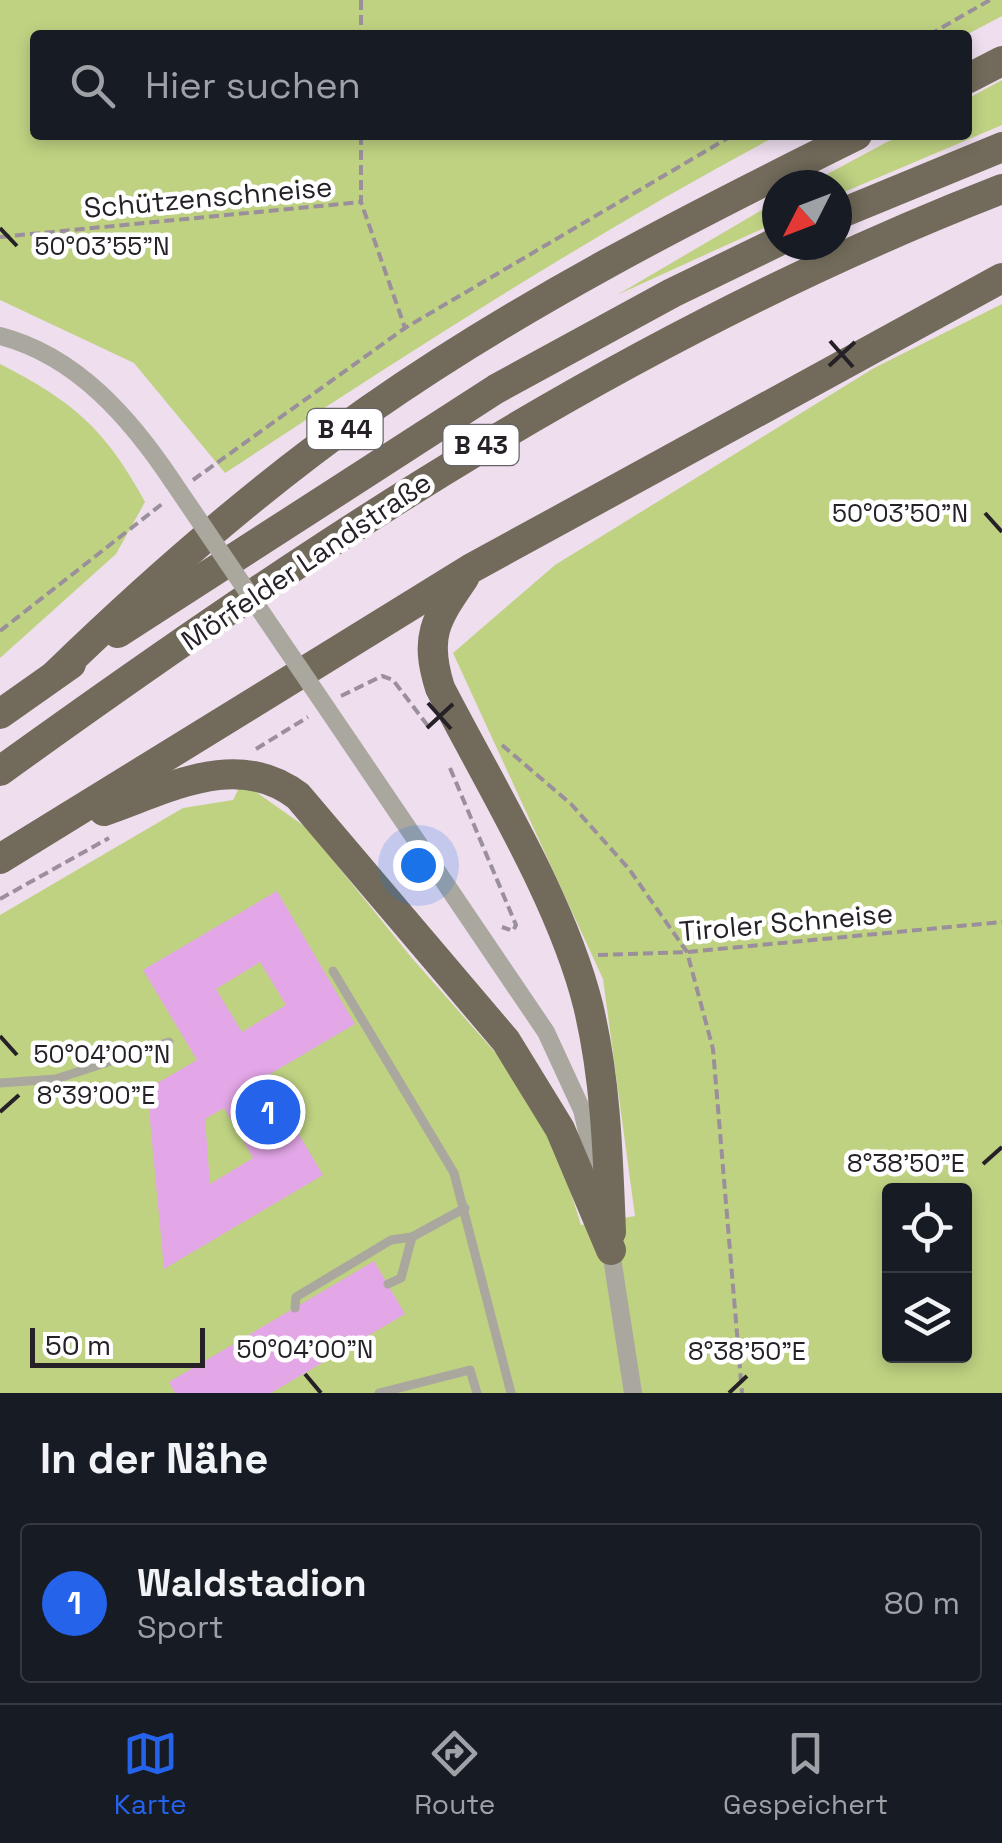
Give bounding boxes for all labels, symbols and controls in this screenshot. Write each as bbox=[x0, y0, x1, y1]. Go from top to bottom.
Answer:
search box bbox=[30, 30, 972, 140]
icon: search bbox=[65, 58, 120, 113]
text: Hier suchen bbox=[145, 61, 361, 109]
street label: Schützenschneise bbox=[82, 168, 334, 226]
north arrow bbox=[762, 170, 852, 260]
text: 50°03'55"N bbox=[34, 230, 170, 262]
road number: B 44 bbox=[308, 409, 382, 449]
road number: B 43 bbox=[444, 425, 518, 465]
street label: Mörfelder Landstraße bbox=[174, 464, 438, 658]
text: 50°03'50"N bbox=[832, 497, 968, 529]
your location bbox=[393, 840, 444, 891]
street label: Tiroler Schneise bbox=[678, 895, 894, 949]
text: 50°04'00"N bbox=[34, 1038, 170, 1070]
pin: 1 bbox=[236, 1074, 300, 1150]
text: 8°39'00"E bbox=[37, 1079, 155, 1111]
text: 8°38'50"E bbox=[847, 1147, 965, 1179]
map controls bbox=[882, 1183, 972, 1363]
button: locate bbox=[882, 1183, 972, 1273]
button: layers bbox=[882, 1273, 972, 1363]
scale bar bbox=[30, 1323, 205, 1368]
text: 50 m bbox=[45, 1327, 111, 1363]
text: 50°04'00"N bbox=[237, 1333, 373, 1365]
text: 8°38'50"E bbox=[688, 1335, 806, 1367]
text: In der Nähe bbox=[40, 1432, 268, 1485]
text: Waldstadion bbox=[137, 1559, 367, 1607]
text: 1 bbox=[67, 1583, 82, 1623]
text: 80 m bbox=[884, 1583, 960, 1623]
text: Sport bbox=[137, 1607, 224, 1647]
tab: Karte bbox=[114, 1726, 187, 1822]
tab: Route bbox=[414, 1726, 495, 1822]
tab: Gespeichert bbox=[723, 1726, 888, 1822]

